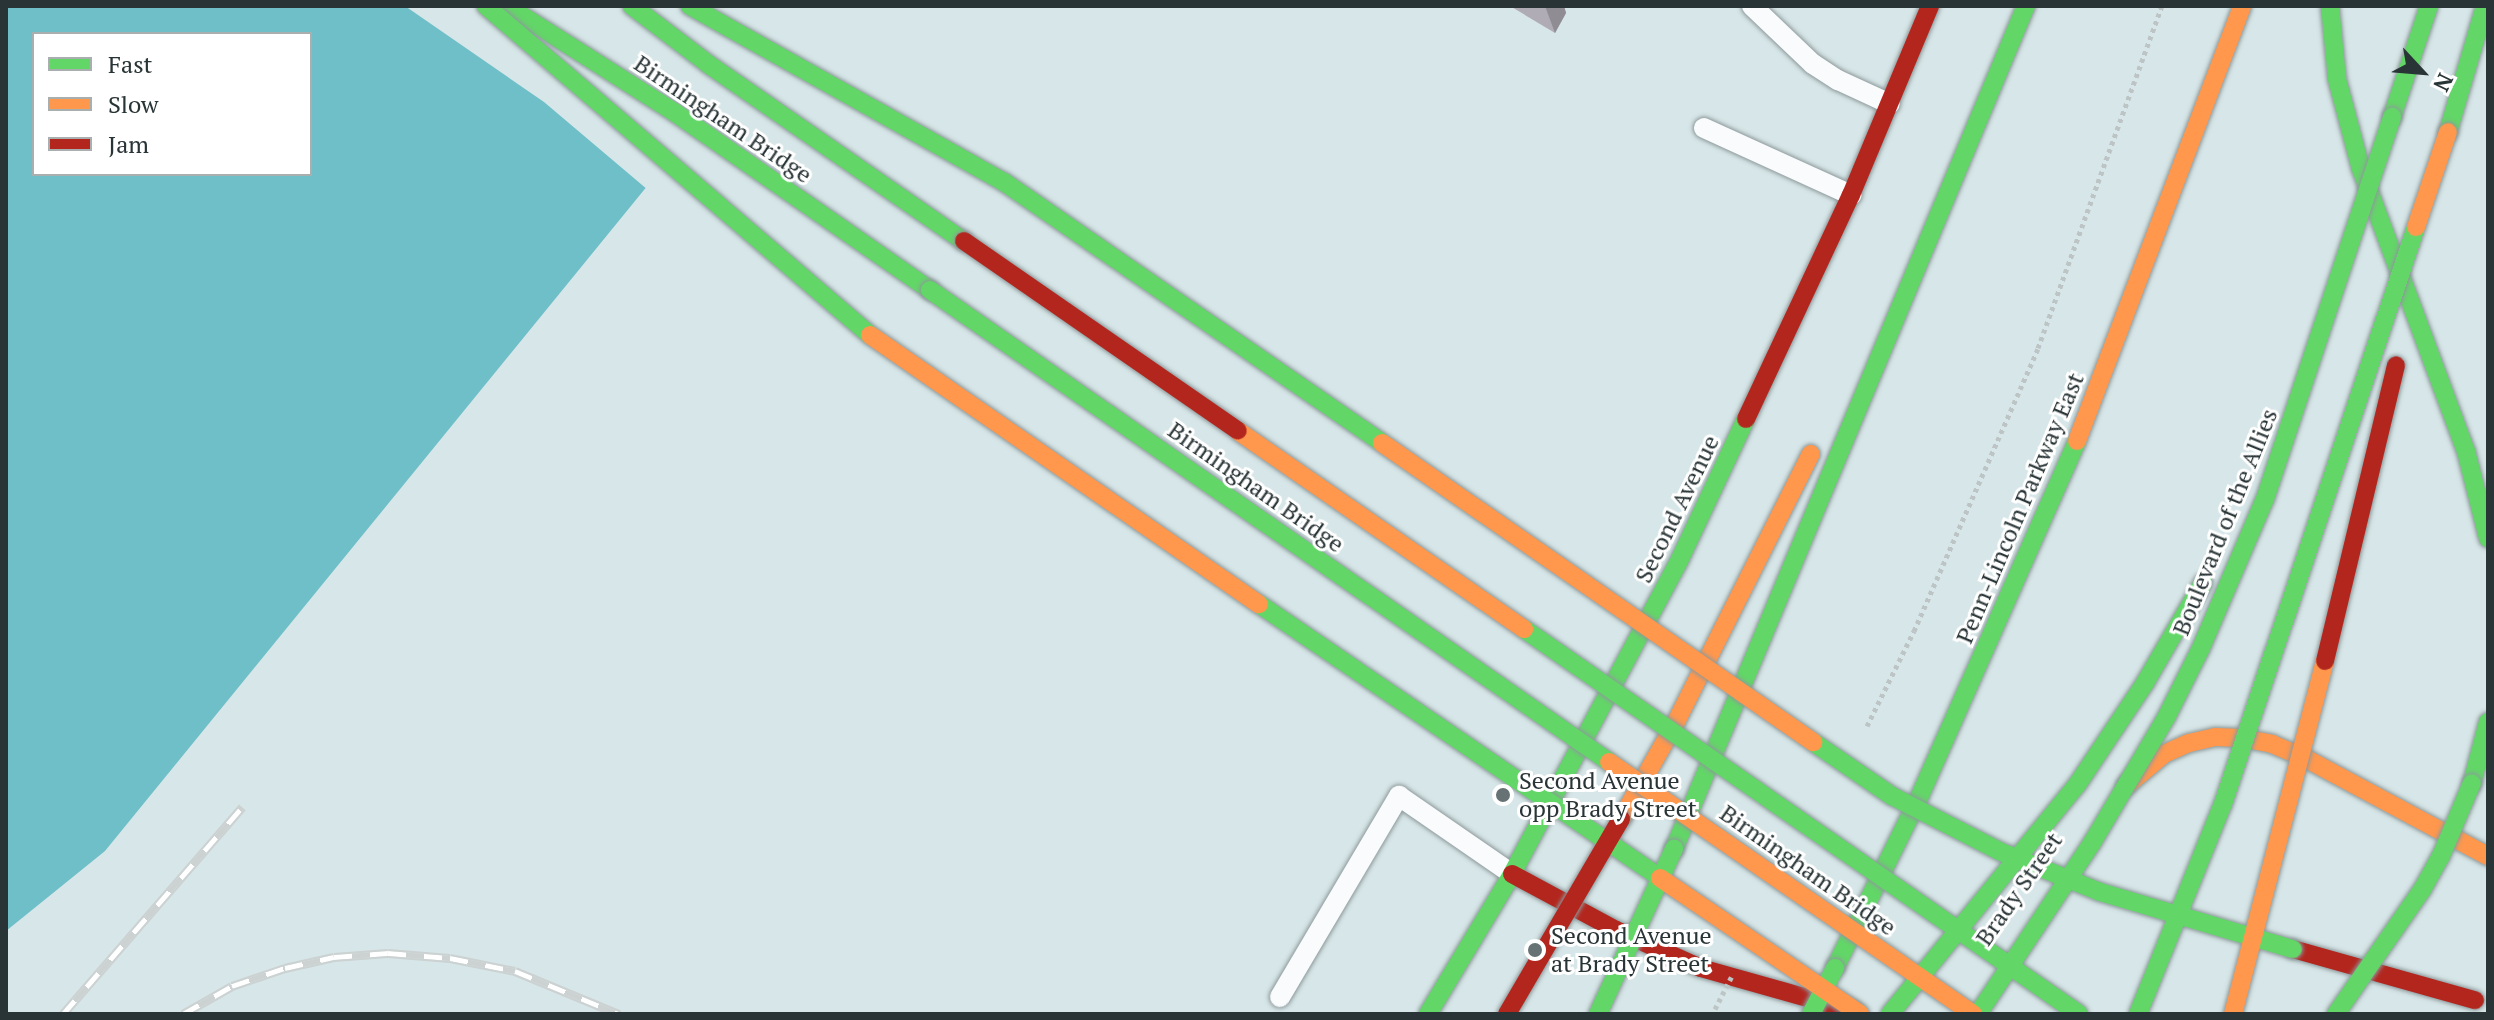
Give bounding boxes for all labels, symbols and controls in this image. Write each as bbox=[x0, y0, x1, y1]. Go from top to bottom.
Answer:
legend bbox=[32, 32, 312, 176]
north arrow bbox=[2382, 32, 2462, 112]
text: Fast bbox=[108, 48, 152, 80]
street label: Birmingham Bridge bbox=[629, 49, 817, 189]
text: N bbox=[2427, 69, 2461, 97]
text: Slow bbox=[108, 88, 159, 120]
text: Jam bbox=[108, 128, 149, 160]
street label: Penn-Lincoln Parkway East bbox=[1950, 368, 2090, 648]
street label: Boulevard of the Allies bbox=[2166, 404, 2284, 640]
street label: Birmingham Bridge bbox=[1163, 416, 1349, 558]
street label: Second Avenue bbox=[1629, 430, 1725, 588]
place label: Second Avenue opp Brady Street bbox=[1519, 767, 1697, 823]
marker: Second Avenue opp Brady Street bbox=[1494, 786, 1512, 804]
street label: Birmingham Bridge bbox=[1715, 799, 1901, 941]
street label: Brady Street bbox=[1970, 827, 2068, 951]
place label: Second Avenue at Brady Street bbox=[1551, 922, 1712, 978]
marker: Second Avenue at Brady Street bbox=[1526, 941, 1544, 959]

